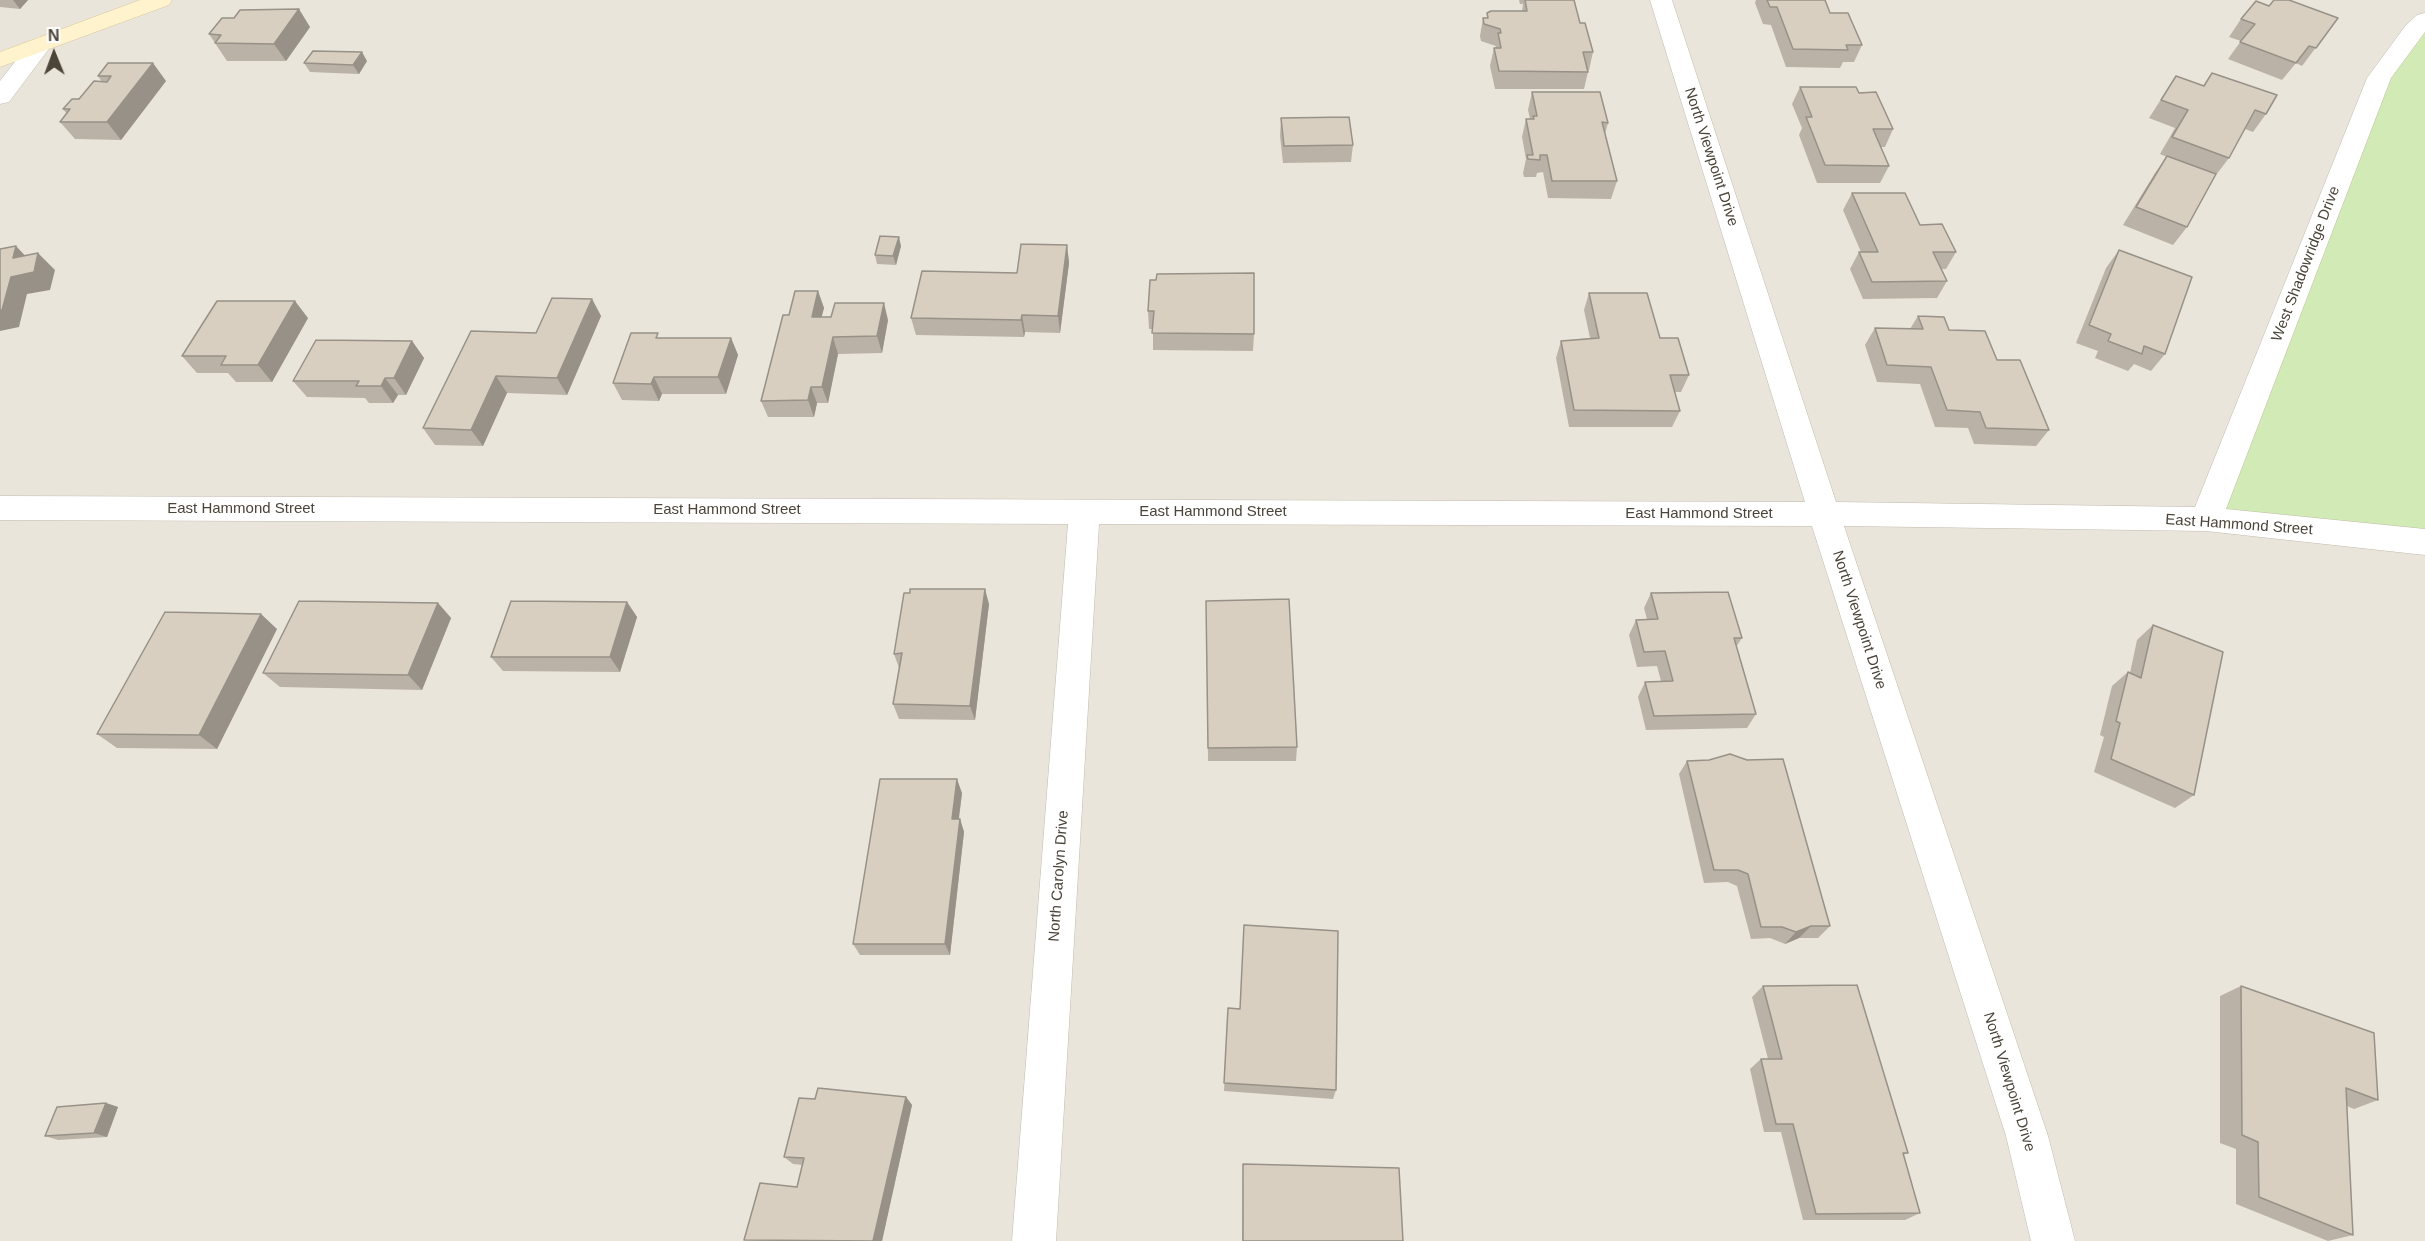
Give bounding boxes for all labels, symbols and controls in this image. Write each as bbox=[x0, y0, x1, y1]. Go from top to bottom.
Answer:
north arrow bbox=[24, 24, 84, 84]
text: N bbox=[48, 27, 60, 44]
street label: North Viewpoint Drive bbox=[1680, 85, 1742, 229]
street label: West Shadowridge Drive bbox=[2268, 184, 2344, 344]
street label: East Hammond Street bbox=[167, 500, 315, 518]
street label: East Hammond Street bbox=[653, 501, 801, 519]
street label: East Hammond Street bbox=[1139, 503, 1287, 521]
street label: East Hammond Street bbox=[1625, 505, 1773, 523]
street label: East Hammond Street bbox=[2165, 511, 2313, 539]
street label: North Viewpoint Drive bbox=[1828, 548, 1890, 692]
street label: North Carolyn Drive bbox=[1045, 810, 1073, 942]
street label: North Viewpoint Drive bbox=[1979, 1010, 2039, 1154]

